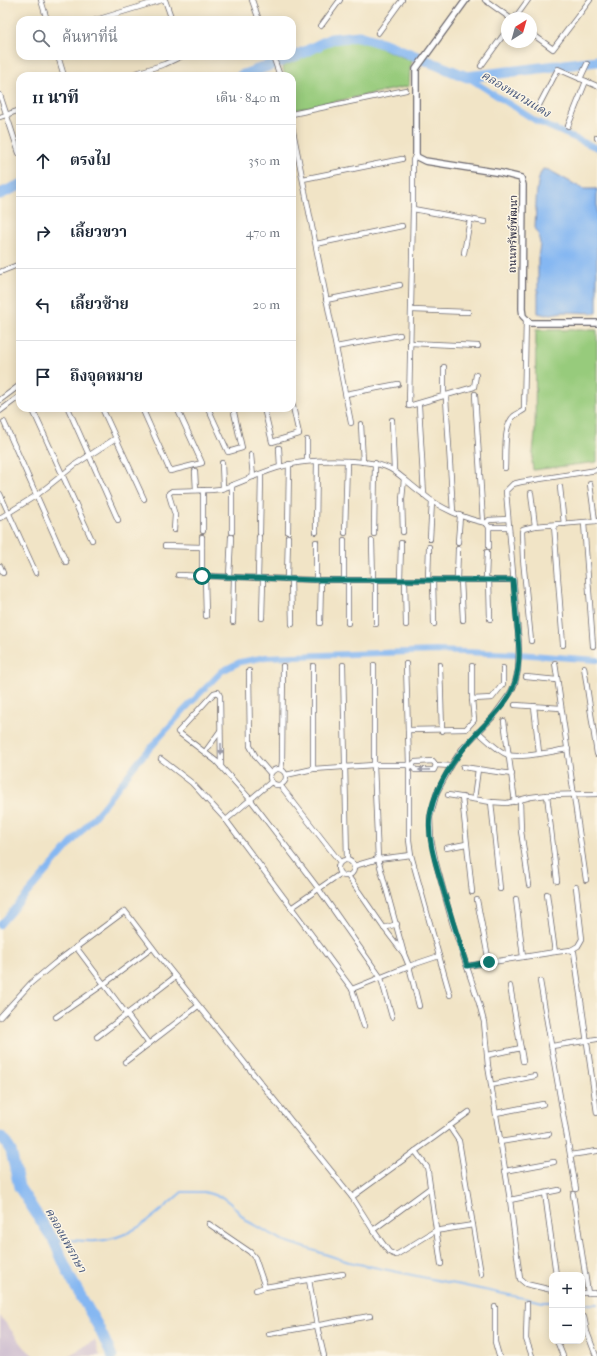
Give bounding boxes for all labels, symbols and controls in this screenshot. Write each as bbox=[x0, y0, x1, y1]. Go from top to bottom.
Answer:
north arrow bbox=[501, 12, 537, 48]
search box bbox=[16, 16, 296, 60]
icon: search bbox=[30, 27, 52, 49]
text: ค้นหาที่นี่ bbox=[62, 28, 118, 46]
water label: คลองหนามแดง bbox=[479, 68, 554, 121]
text: 11 นาที bbox=[32, 87, 79, 107]
text: เดิน · 840 m bbox=[216, 90, 280, 105]
icon: ahead bbox=[32, 150, 54, 172]
text: ตรงไป bbox=[70, 151, 111, 169]
text: 350 m bbox=[248, 153, 280, 168]
street label: ถนนทรัพย์พัฒนา bbox=[506, 195, 520, 273]
icon: right bbox=[32, 222, 54, 244]
text: เลี้ยวขวา bbox=[70, 223, 127, 241]
text: 470 m bbox=[246, 225, 280, 240]
icon: left bbox=[32, 294, 54, 316]
text: เลี้ยวซ้าย bbox=[70, 295, 129, 313]
text: 20 m bbox=[253, 297, 280, 312]
icon: arrive bbox=[32, 366, 54, 388]
text: ถึงจุดหมาย bbox=[70, 367, 143, 385]
route start bbox=[193, 567, 211, 585]
one-way arrow bbox=[218, 743, 224, 756]
one-way arrow bbox=[417, 767, 430, 773]
route end bbox=[480, 953, 498, 971]
water label: คลองแพรกษา bbox=[42, 1205, 90, 1276]
map controls bbox=[549, 1272, 585, 1344]
button: + bbox=[549, 1272, 585, 1308]
button: − bbox=[549, 1308, 585, 1344]

